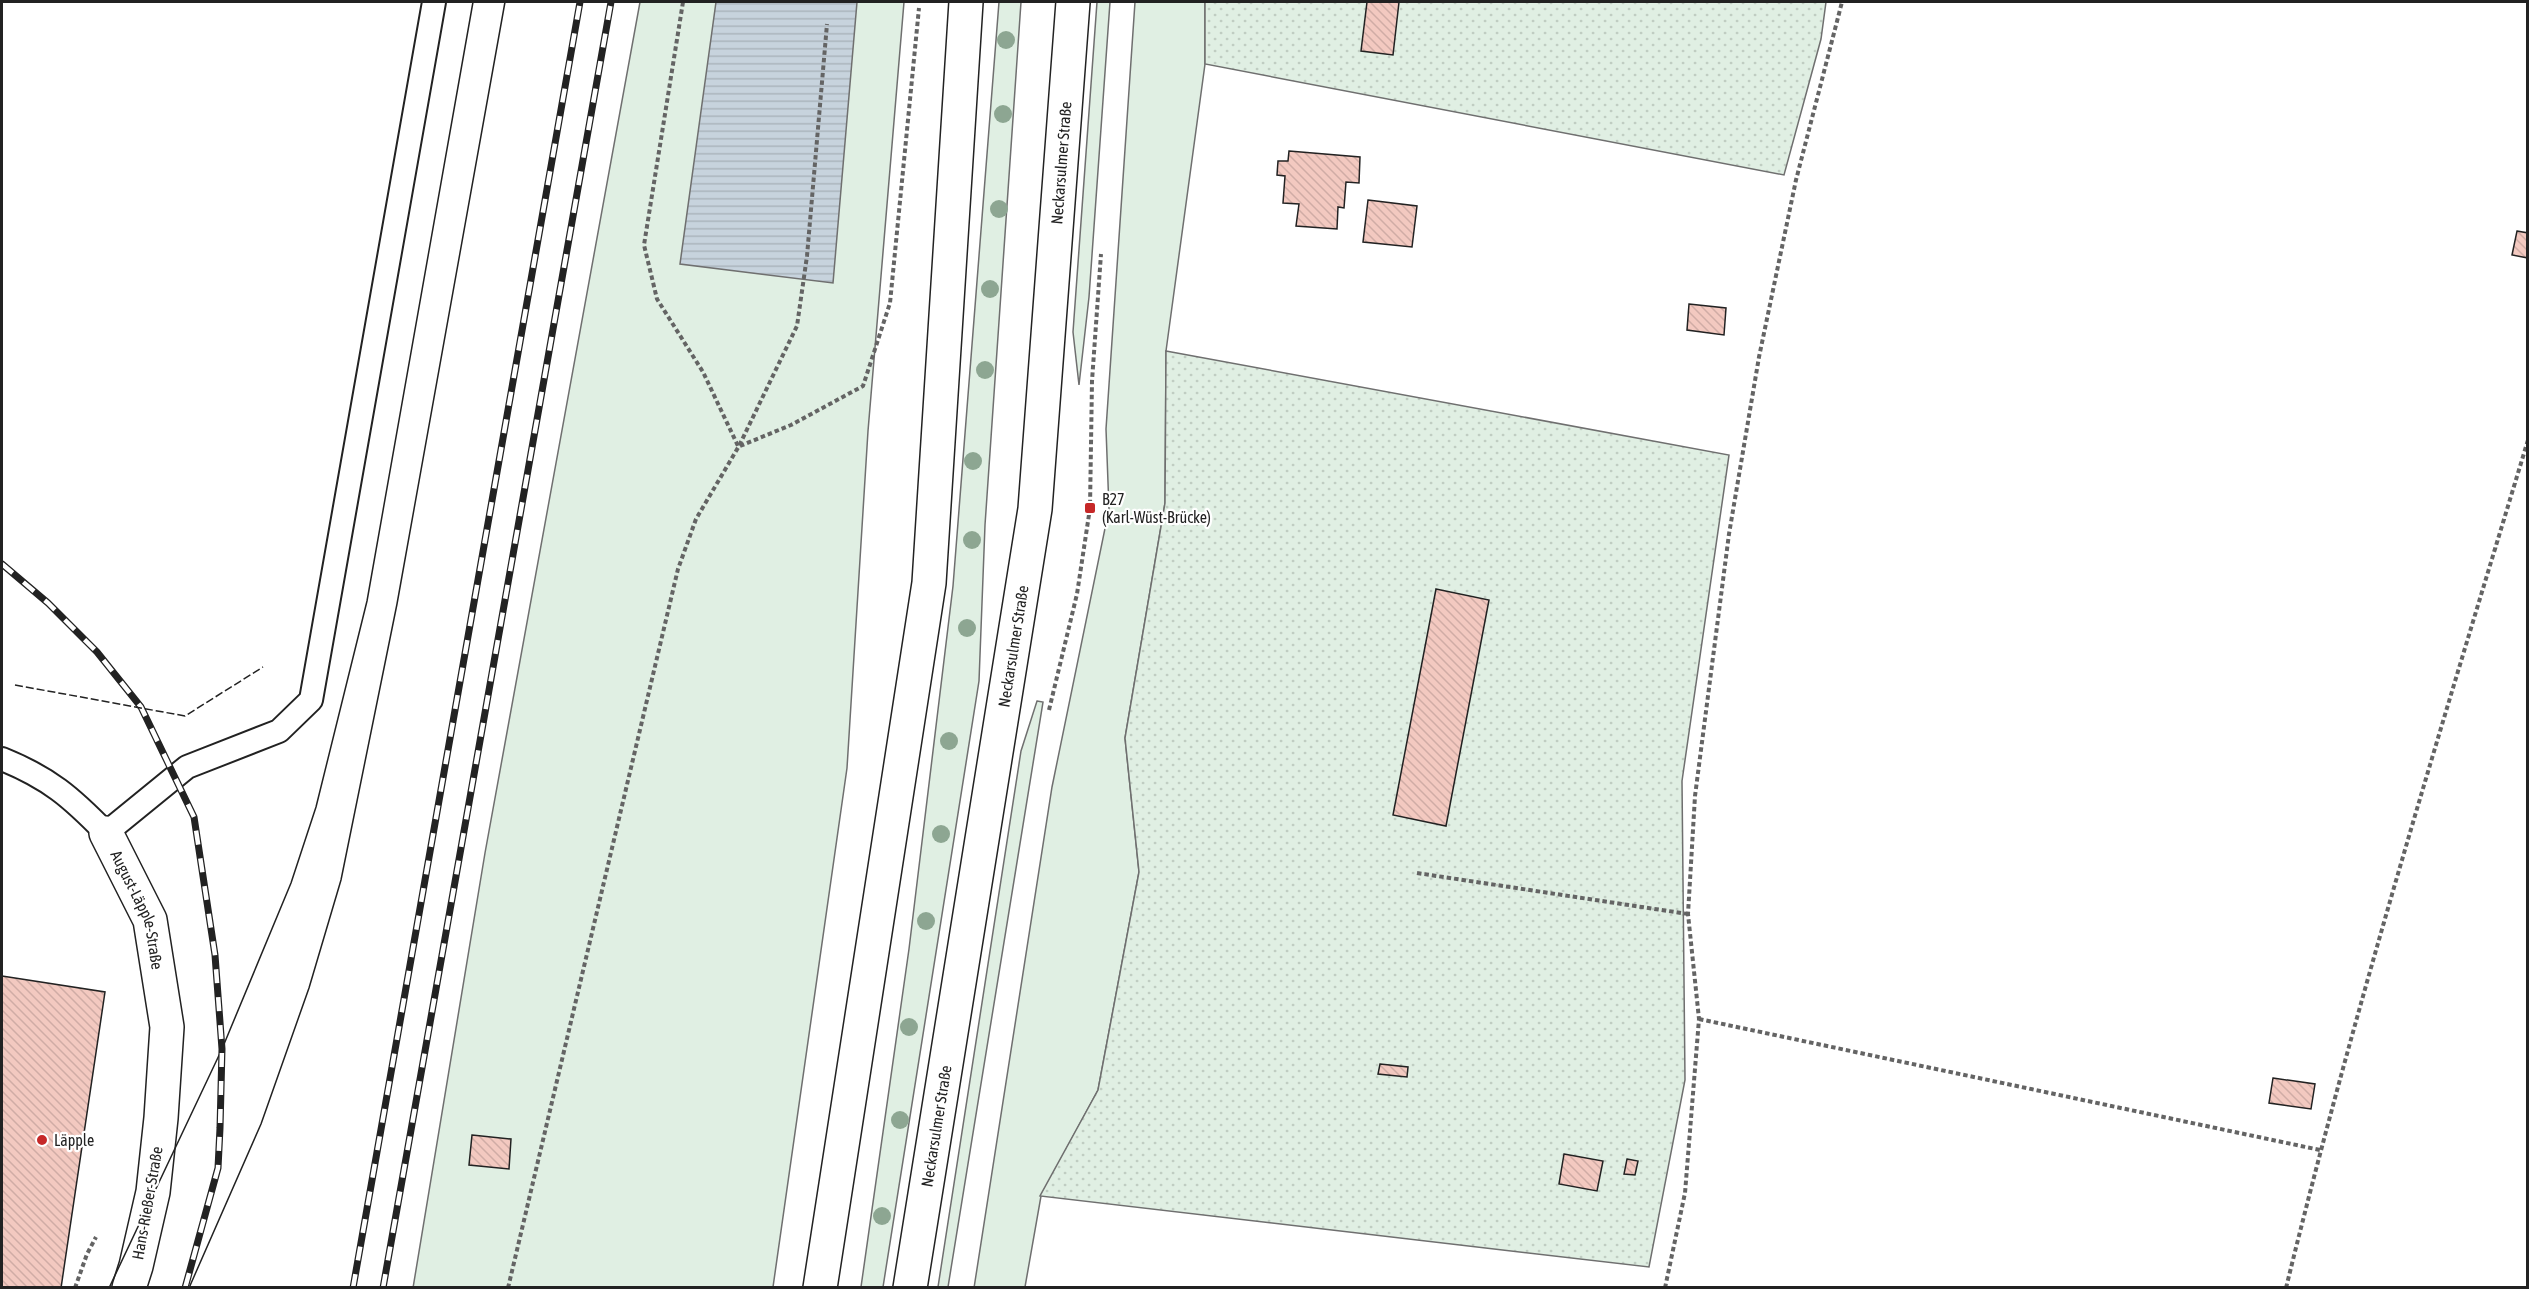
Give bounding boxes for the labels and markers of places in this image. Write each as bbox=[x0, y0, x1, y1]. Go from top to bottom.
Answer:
place label: B27 (Karl-Wüst-Brücke) bbox=[1102, 490, 1211, 527]
marker: B27 (Karl-Wüst-Brücke) bbox=[1083, 501, 1097, 515]
place label: Läpple bbox=[54, 1131, 94, 1150]
marker: Läpple bbox=[35, 1133, 49, 1147]

